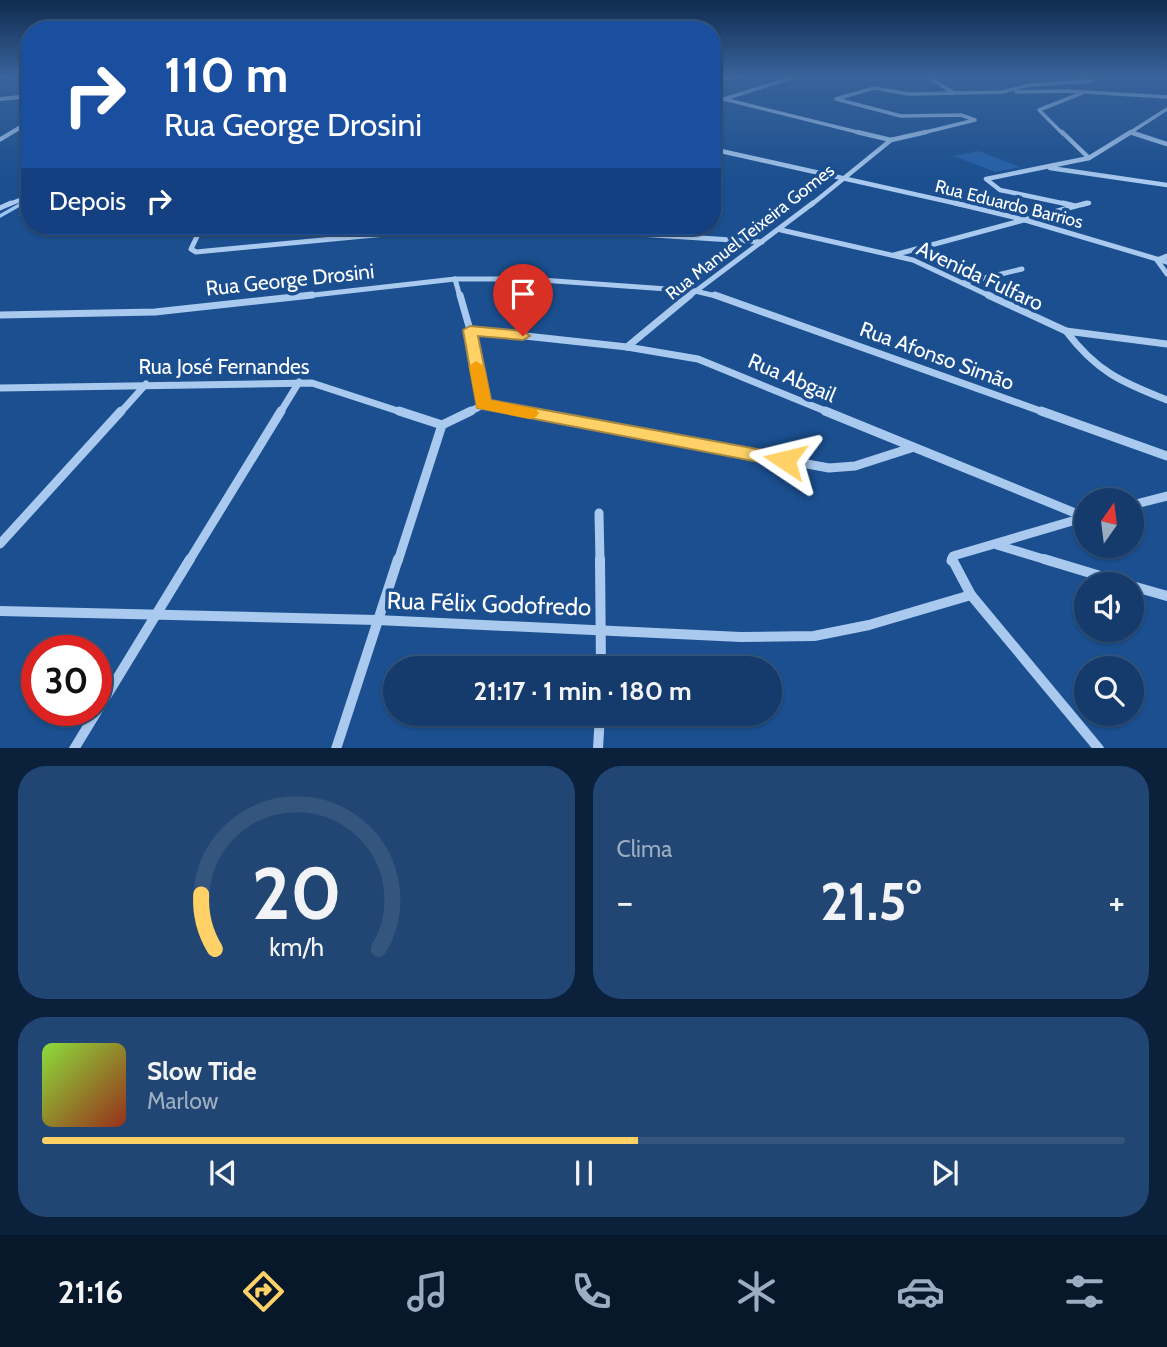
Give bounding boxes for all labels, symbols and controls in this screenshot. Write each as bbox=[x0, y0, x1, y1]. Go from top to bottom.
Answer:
text: 110 m bbox=[164, 45, 288, 104]
icon: right bbox=[49, 49, 140, 140]
text: Rua George Drosini bbox=[164, 105, 422, 144]
street label: Rua Manuel Teixeira Gomes bbox=[661, 159, 839, 305]
street label: Rua Eduardo Barrios bbox=[933, 175, 1085, 233]
icon: right bbox=[140, 182, 178, 220]
text: Depois bbox=[49, 185, 126, 217]
street label: Avenida Fulfaro bbox=[913, 235, 1047, 316]
street label: Rua George Drosini bbox=[204, 258, 375, 301]
pin bbox=[493, 264, 553, 336]
icon: arrive bbox=[504, 275, 542, 313]
street label: Rua Afonso Simão bbox=[857, 316, 1018, 395]
street label: Rua Abgail bbox=[745, 348, 840, 407]
street label: Rua José Fernandes bbox=[138, 354, 310, 379]
position arrow bbox=[748, 423, 822, 497]
north arrow bbox=[1074, 488, 1144, 558]
map controls bbox=[1074, 488, 1144, 726]
button: sound bbox=[1074, 572, 1144, 642]
street label: Rua Félix Godofredo bbox=[386, 585, 592, 622]
speed limit sign: 30 bbox=[21, 635, 112, 726]
button: search bbox=[1074, 656, 1144, 726]
text: 21:17 · 1 min · 180 m bbox=[473, 675, 692, 707]
text: Clima bbox=[617, 835, 672, 863]
text: 20 bbox=[251, 849, 341, 937]
text: 21.5° bbox=[820, 870, 921, 933]
text: − bbox=[617, 878, 633, 925]
text: + bbox=[1108, 878, 1125, 925]
text: km/h bbox=[269, 931, 324, 961]
text: Slow Tide bbox=[147, 1055, 257, 1087]
text: Marlow bbox=[147, 1087, 218, 1115]
icon: previous bbox=[204, 1154, 242, 1192]
icon: pause bbox=[565, 1154, 603, 1192]
icon: next bbox=[926, 1154, 964, 1192]
icon: directions bbox=[239, 1267, 288, 1316]
icon: music bbox=[403, 1267, 452, 1316]
icon: phone bbox=[567, 1267, 616, 1316]
icon: climate bbox=[732, 1267, 781, 1316]
icon: car bbox=[896, 1267, 945, 1316]
icon: filters bbox=[1060, 1267, 1109, 1316]
text: 21:16 bbox=[58, 1272, 123, 1311]

